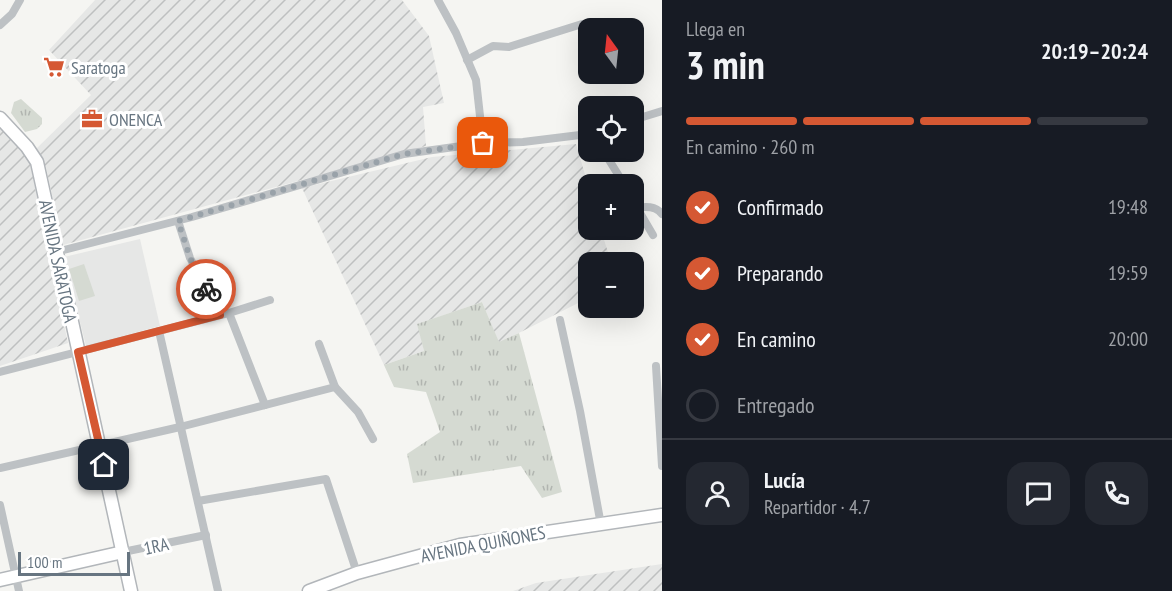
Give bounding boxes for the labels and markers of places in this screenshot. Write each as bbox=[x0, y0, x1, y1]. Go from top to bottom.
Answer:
supermarket icon: Saratoga bbox=[42, 55, 66, 79]
place label: Saratoga bbox=[71, 56, 126, 79]
office icon: ONENCA bbox=[80, 107, 104, 131]
place label: ONENCA bbox=[109, 108, 163, 131]
pin bbox=[457, 117, 508, 168]
pin bbox=[78, 439, 129, 490]

